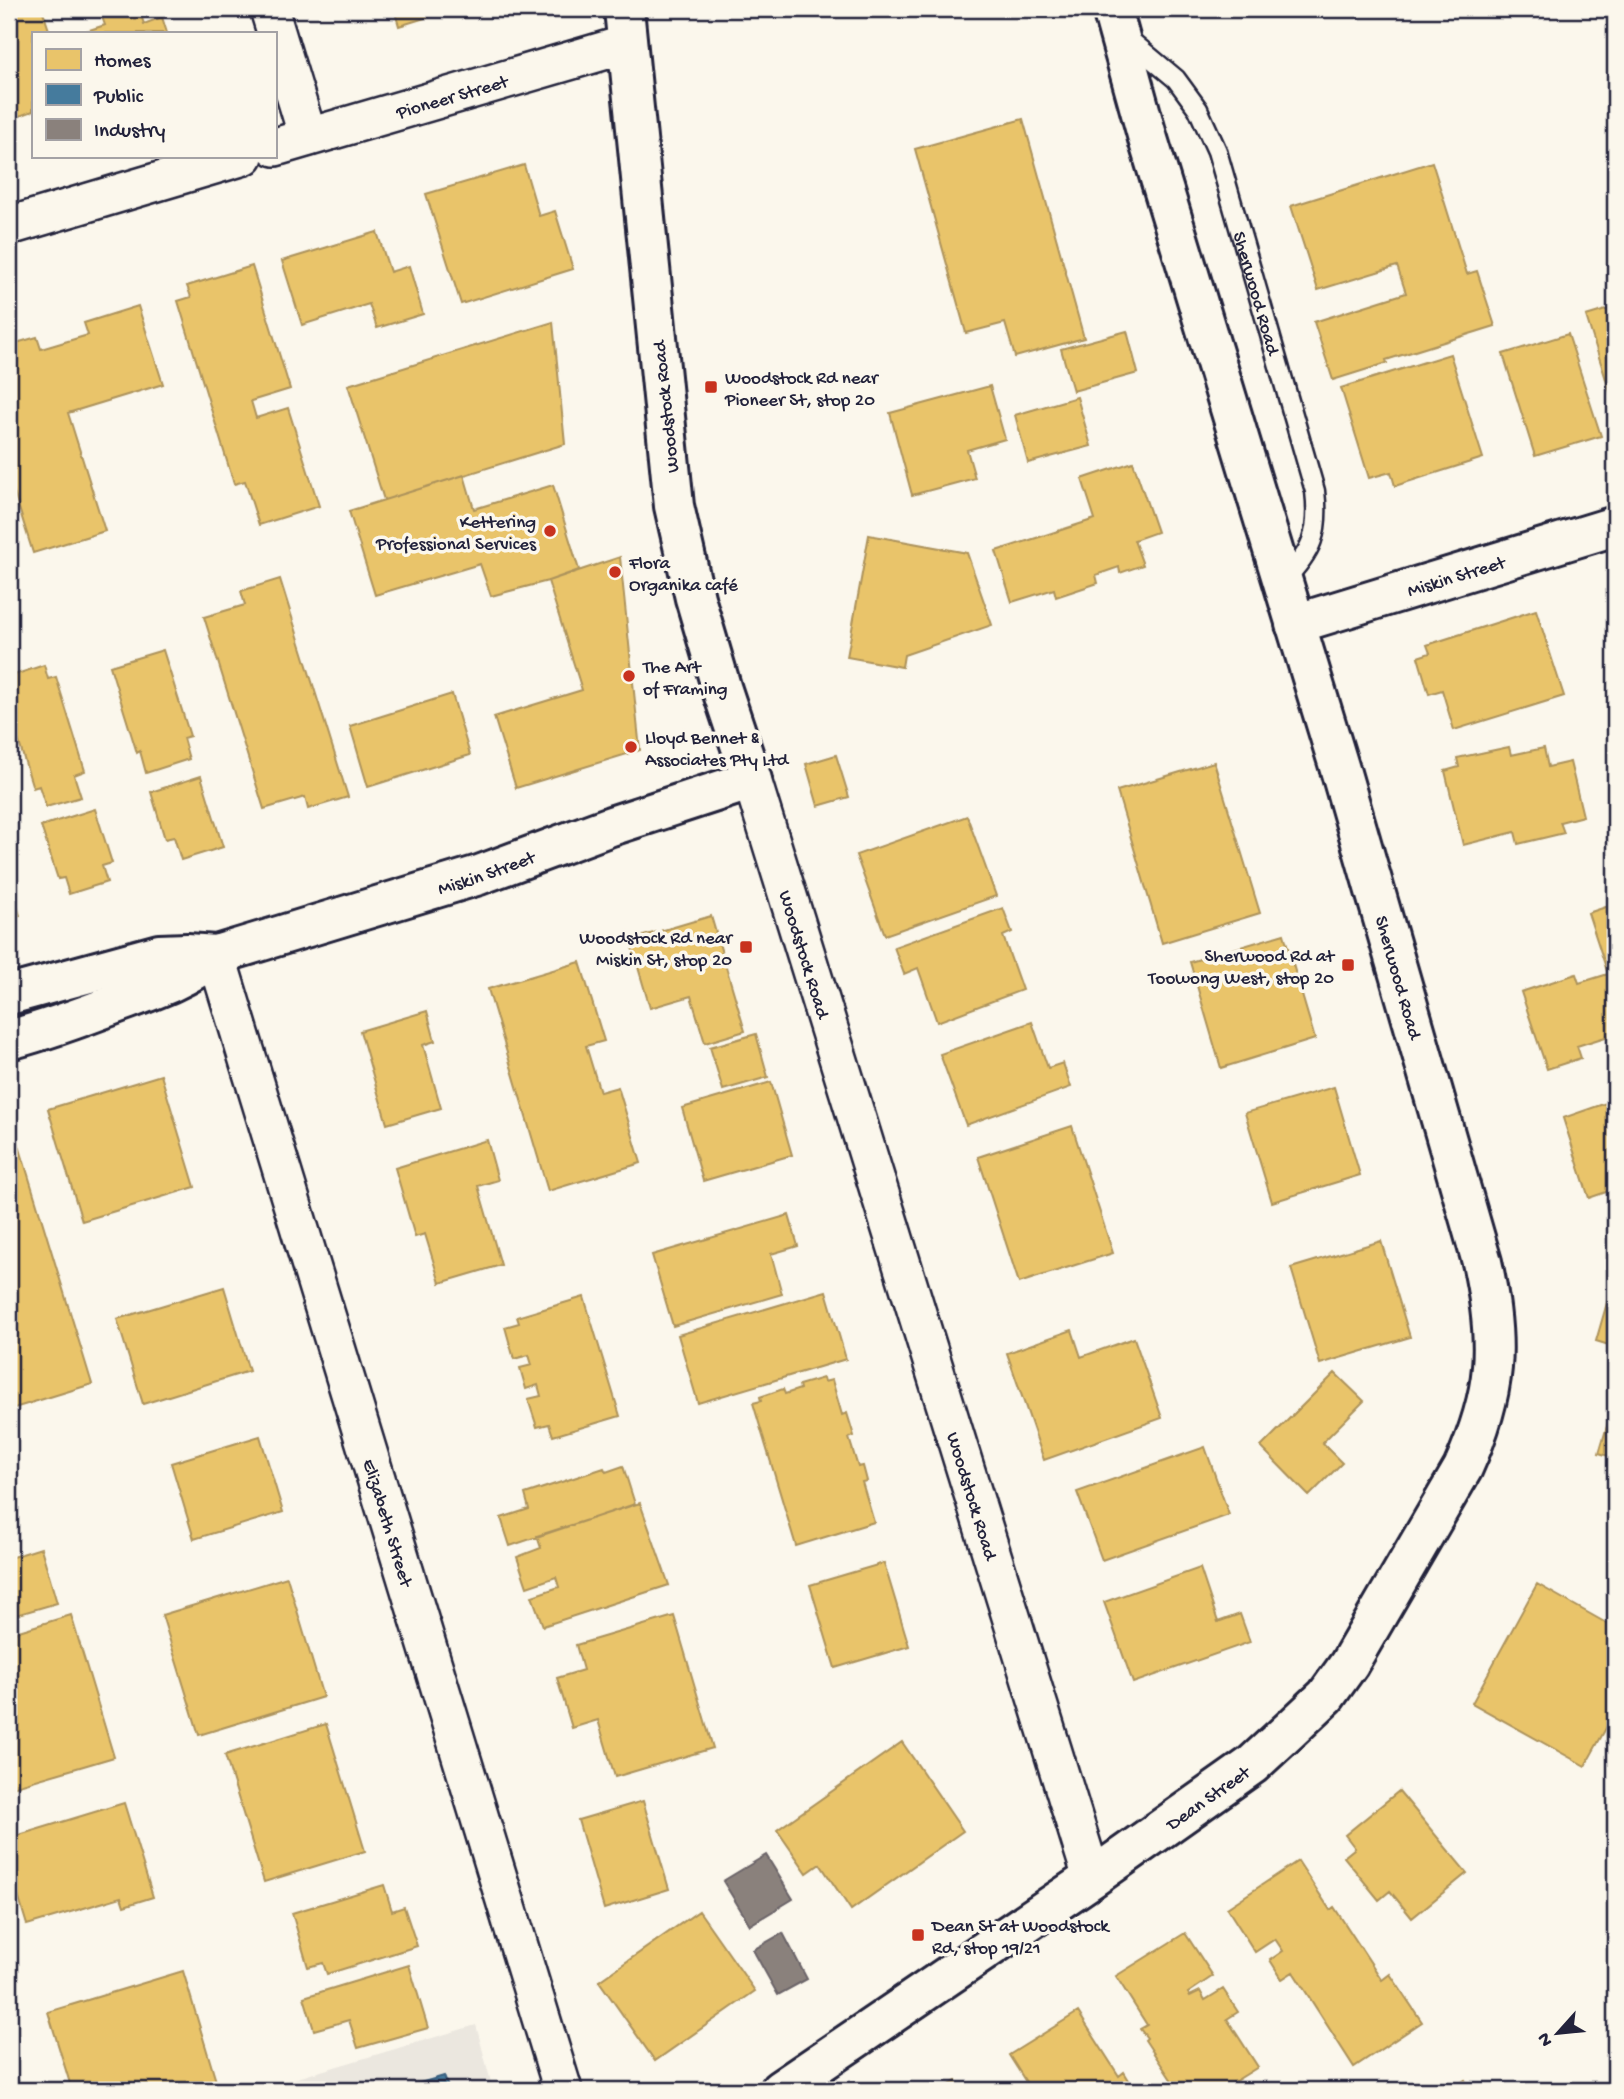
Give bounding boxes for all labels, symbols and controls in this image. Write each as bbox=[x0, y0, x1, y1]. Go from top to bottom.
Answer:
legend bbox=[32, 32, 276, 158]
text: Homes bbox=[94, 50, 152, 75]
street label: Pioneer Street bbox=[393, 71, 513, 126]
text: Public bbox=[93, 86, 144, 111]
text: Industry bbox=[94, 120, 165, 145]
street label: Sherwood Road bbox=[1226, 229, 1284, 360]
street label: Woodstock Road bbox=[649, 338, 686, 474]
place label: Woodstock Rd near Pioneer St, stop 20 bbox=[724, 368, 880, 413]
marker: Woodstock Rd near Pioneer St, stop 20 bbox=[703, 379, 719, 395]
place label: Kettering Professional Services bbox=[375, 512, 537, 557]
marker: Kettering Professional Services bbox=[542, 523, 558, 539]
street label: Miskin Street bbox=[1405, 552, 1511, 604]
place label: Flora Organika café bbox=[628, 553, 738, 598]
marker: Flora Organika café bbox=[607, 564, 623, 580]
place label: The Art of Framing bbox=[642, 657, 728, 702]
marker: The Art of Framing bbox=[621, 668, 637, 684]
place label: Lloyd Bennet & Associates Pty Ltd bbox=[645, 728, 790, 773]
marker: Lloyd Bennet & Associates Pty Ltd bbox=[623, 739, 639, 755]
street label: Miskin Street bbox=[435, 847, 541, 902]
street label: Woodstock Road bbox=[772, 888, 834, 1023]
street label: Sherwood Road bbox=[1368, 914, 1426, 1044]
place label: Woodstock Rd near Miskin St, stop 20 bbox=[579, 928, 734, 973]
marker: Woodstock Rd near Miskin St, stop 20 bbox=[738, 939, 754, 955]
place label: Sherwood Rd at Toowong West, stop 20 bbox=[1147, 946, 1336, 991]
marker: Sherwood Rd at Toowong West, stop 20 bbox=[1340, 957, 1356, 973]
street label: Woodstock Road bbox=[940, 1430, 1001, 1565]
street label: Elizabeth Street bbox=[356, 1457, 417, 1592]
street label: Dean Street bbox=[1161, 1761, 1257, 1838]
place label: Dean St at Woodstock Rd, stop 19/21 bbox=[930, 1916, 1110, 1961]
marker: Dean St at Woodstock Rd, stop 19/21 bbox=[910, 1927, 926, 1943]
north arrow bbox=[1522, 1997, 1592, 2068]
text: N bbox=[1533, 2028, 1559, 2050]

